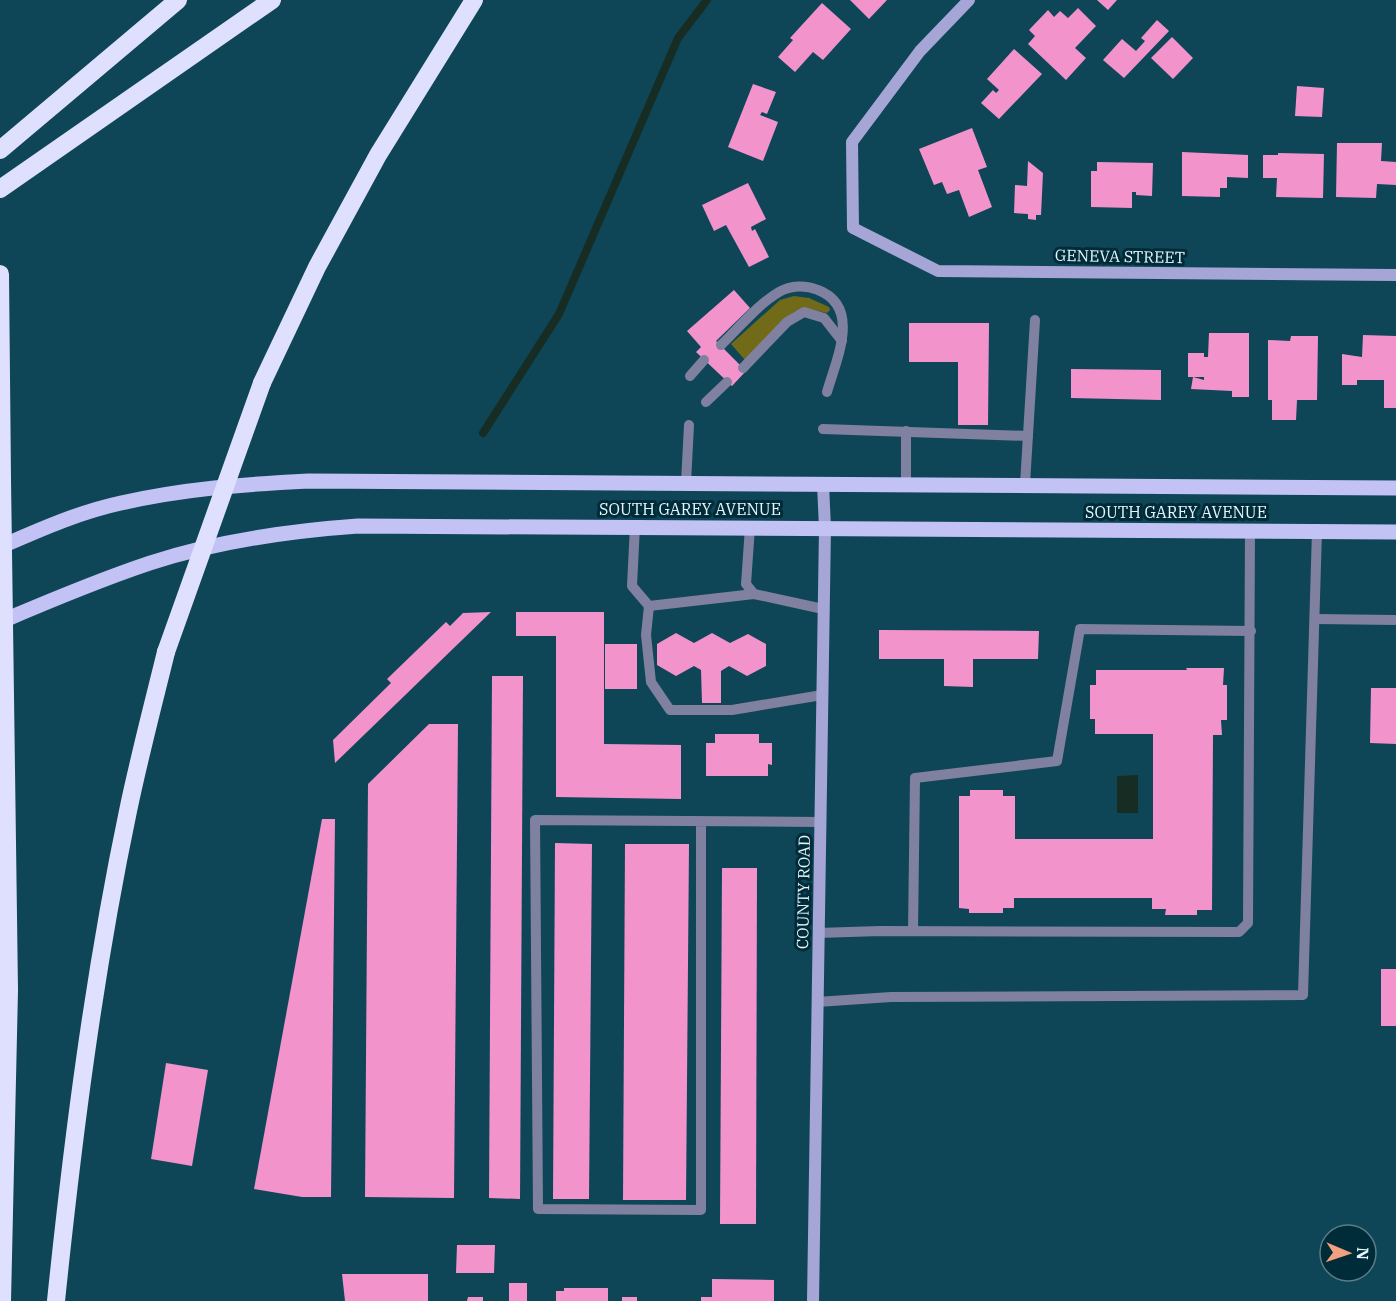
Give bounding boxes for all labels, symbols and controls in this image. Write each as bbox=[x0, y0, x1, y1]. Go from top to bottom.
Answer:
street label: GENEVA STREET bbox=[1055, 245, 1185, 267]
street label: SOUTH GAREY AVENUE bbox=[599, 499, 781, 519]
street label: SOUTH GAREY AVENUE bbox=[1085, 502, 1267, 522]
street label: COUNTY ROAD bbox=[792, 835, 814, 949]
north arrow bbox=[1318, 1223, 1378, 1283]
text: N bbox=[1353, 1247, 1373, 1260]

